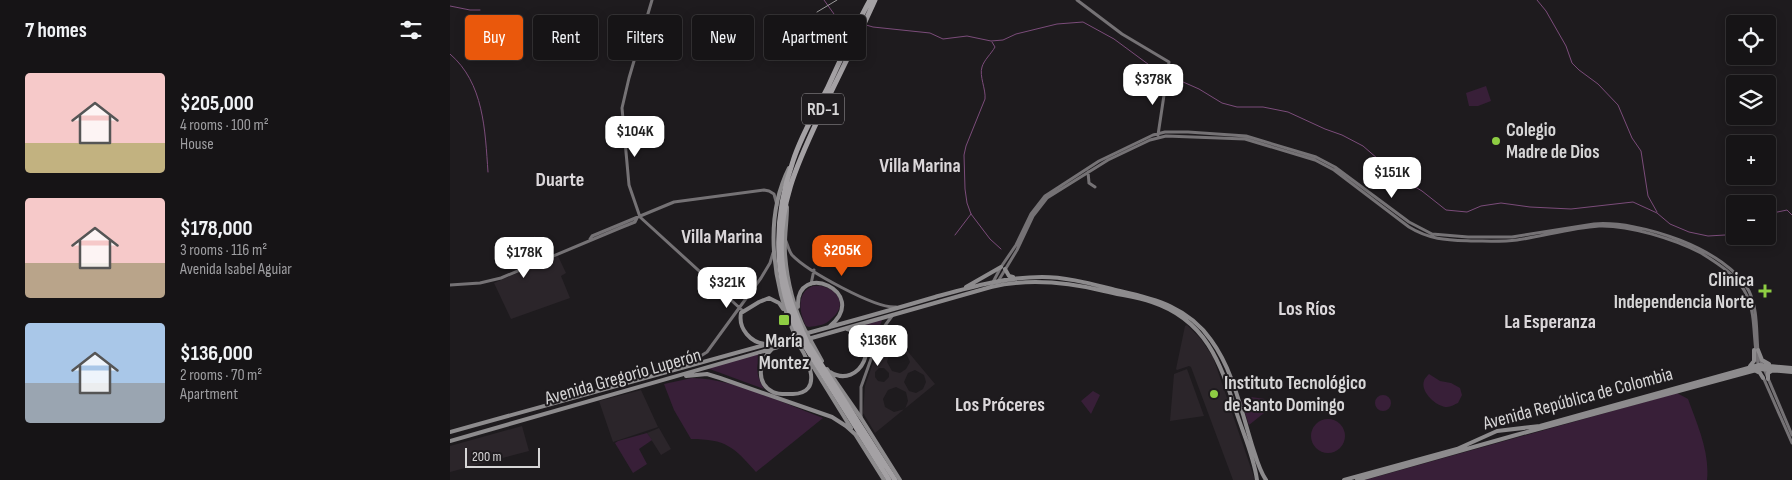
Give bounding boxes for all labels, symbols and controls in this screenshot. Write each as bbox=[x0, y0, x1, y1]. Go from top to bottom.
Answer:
chip: Buy bbox=[465, 15, 523, 60]
chip: Rent bbox=[533, 15, 598, 60]
chip: Filters bbox=[608, 15, 682, 60]
chip: New bbox=[692, 15, 754, 60]
chip: Apartment bbox=[764, 15, 866, 60]
map controls bbox=[1726, 15, 1776, 245]
button: locate bbox=[1726, 15, 1776, 65]
icon: filters bbox=[397, 16, 425, 44]
text: 7 homes bbox=[25, 18, 87, 43]
pin: $378K bbox=[1118, 64, 1188, 106]
text: $378K bbox=[1134, 70, 1172, 89]
button: layers bbox=[1726, 75, 1776, 125]
text: $205,000 bbox=[180, 91, 254, 116]
icon: home bbox=[65, 93, 125, 153]
road number: RD-1 bbox=[802, 94, 844, 125]
text: 4 rooms · 100 m² bbox=[180, 116, 269, 135]
pin: $104K bbox=[600, 116, 670, 158]
place label: Colegio Madre de Dios bbox=[1506, 119, 1599, 164]
text: $104K bbox=[616, 122, 654, 141]
text: House bbox=[180, 135, 214, 154]
marker: Colegio Madre de Dios bbox=[1490, 135, 1502, 147]
button: + bbox=[1726, 135, 1776, 185]
district label: Villa Marina bbox=[879, 154, 961, 178]
pin: $151K bbox=[1357, 156, 1427, 199]
text: $151K bbox=[1374, 163, 1410, 182]
district label: Duarte bbox=[536, 168, 584, 192]
button: − bbox=[1726, 195, 1776, 245]
text: $178,000 bbox=[180, 216, 252, 241]
icon: home bbox=[65, 218, 125, 278]
district label: Villa Marina bbox=[681, 225, 763, 249]
pin: $205K bbox=[807, 234, 877, 277]
pin: $178K bbox=[489, 236, 559, 279]
text: 3 rooms · 116 m² bbox=[180, 241, 267, 260]
text: $205K bbox=[823, 241, 861, 260]
text: $178K bbox=[506, 243, 542, 262]
text: Avenida Isabel Aguiar bbox=[180, 260, 292, 279]
pin: $321K bbox=[692, 266, 762, 309]
place label: Clinica Independencia Norte bbox=[1614, 269, 1754, 314]
text: $321K bbox=[709, 273, 745, 292]
marker: Clinica Independencia Norte bbox=[1758, 284, 1772, 298]
district label: Los Ríos bbox=[1278, 297, 1336, 321]
district label: La Esperanza bbox=[1504, 310, 1596, 334]
marker: María Montez bbox=[777, 313, 791, 327]
pin: $136K bbox=[843, 324, 913, 367]
place label: María Montez bbox=[759, 330, 809, 375]
text: $136K bbox=[859, 331, 897, 350]
text: $136,000 bbox=[180, 341, 253, 366]
icon: home bbox=[65, 343, 125, 403]
street label: Avenida Gregorio Luperón bbox=[541, 344, 704, 411]
street label: Avenida República de Colombia bbox=[1480, 363, 1675, 436]
text: 2 rooms · 70 m² bbox=[180, 366, 262, 385]
place label: Instituto Tecnológico de Santo Domingo bbox=[1224, 372, 1366, 417]
text: Apartment bbox=[180, 385, 238, 404]
marker: Instituto Tecnológico de Santo Domingo bbox=[1208, 388, 1220, 400]
district label: Los Próceres bbox=[955, 393, 1045, 417]
scale bar bbox=[465, 445, 540, 468]
text: 200 m bbox=[472, 448, 501, 465]

